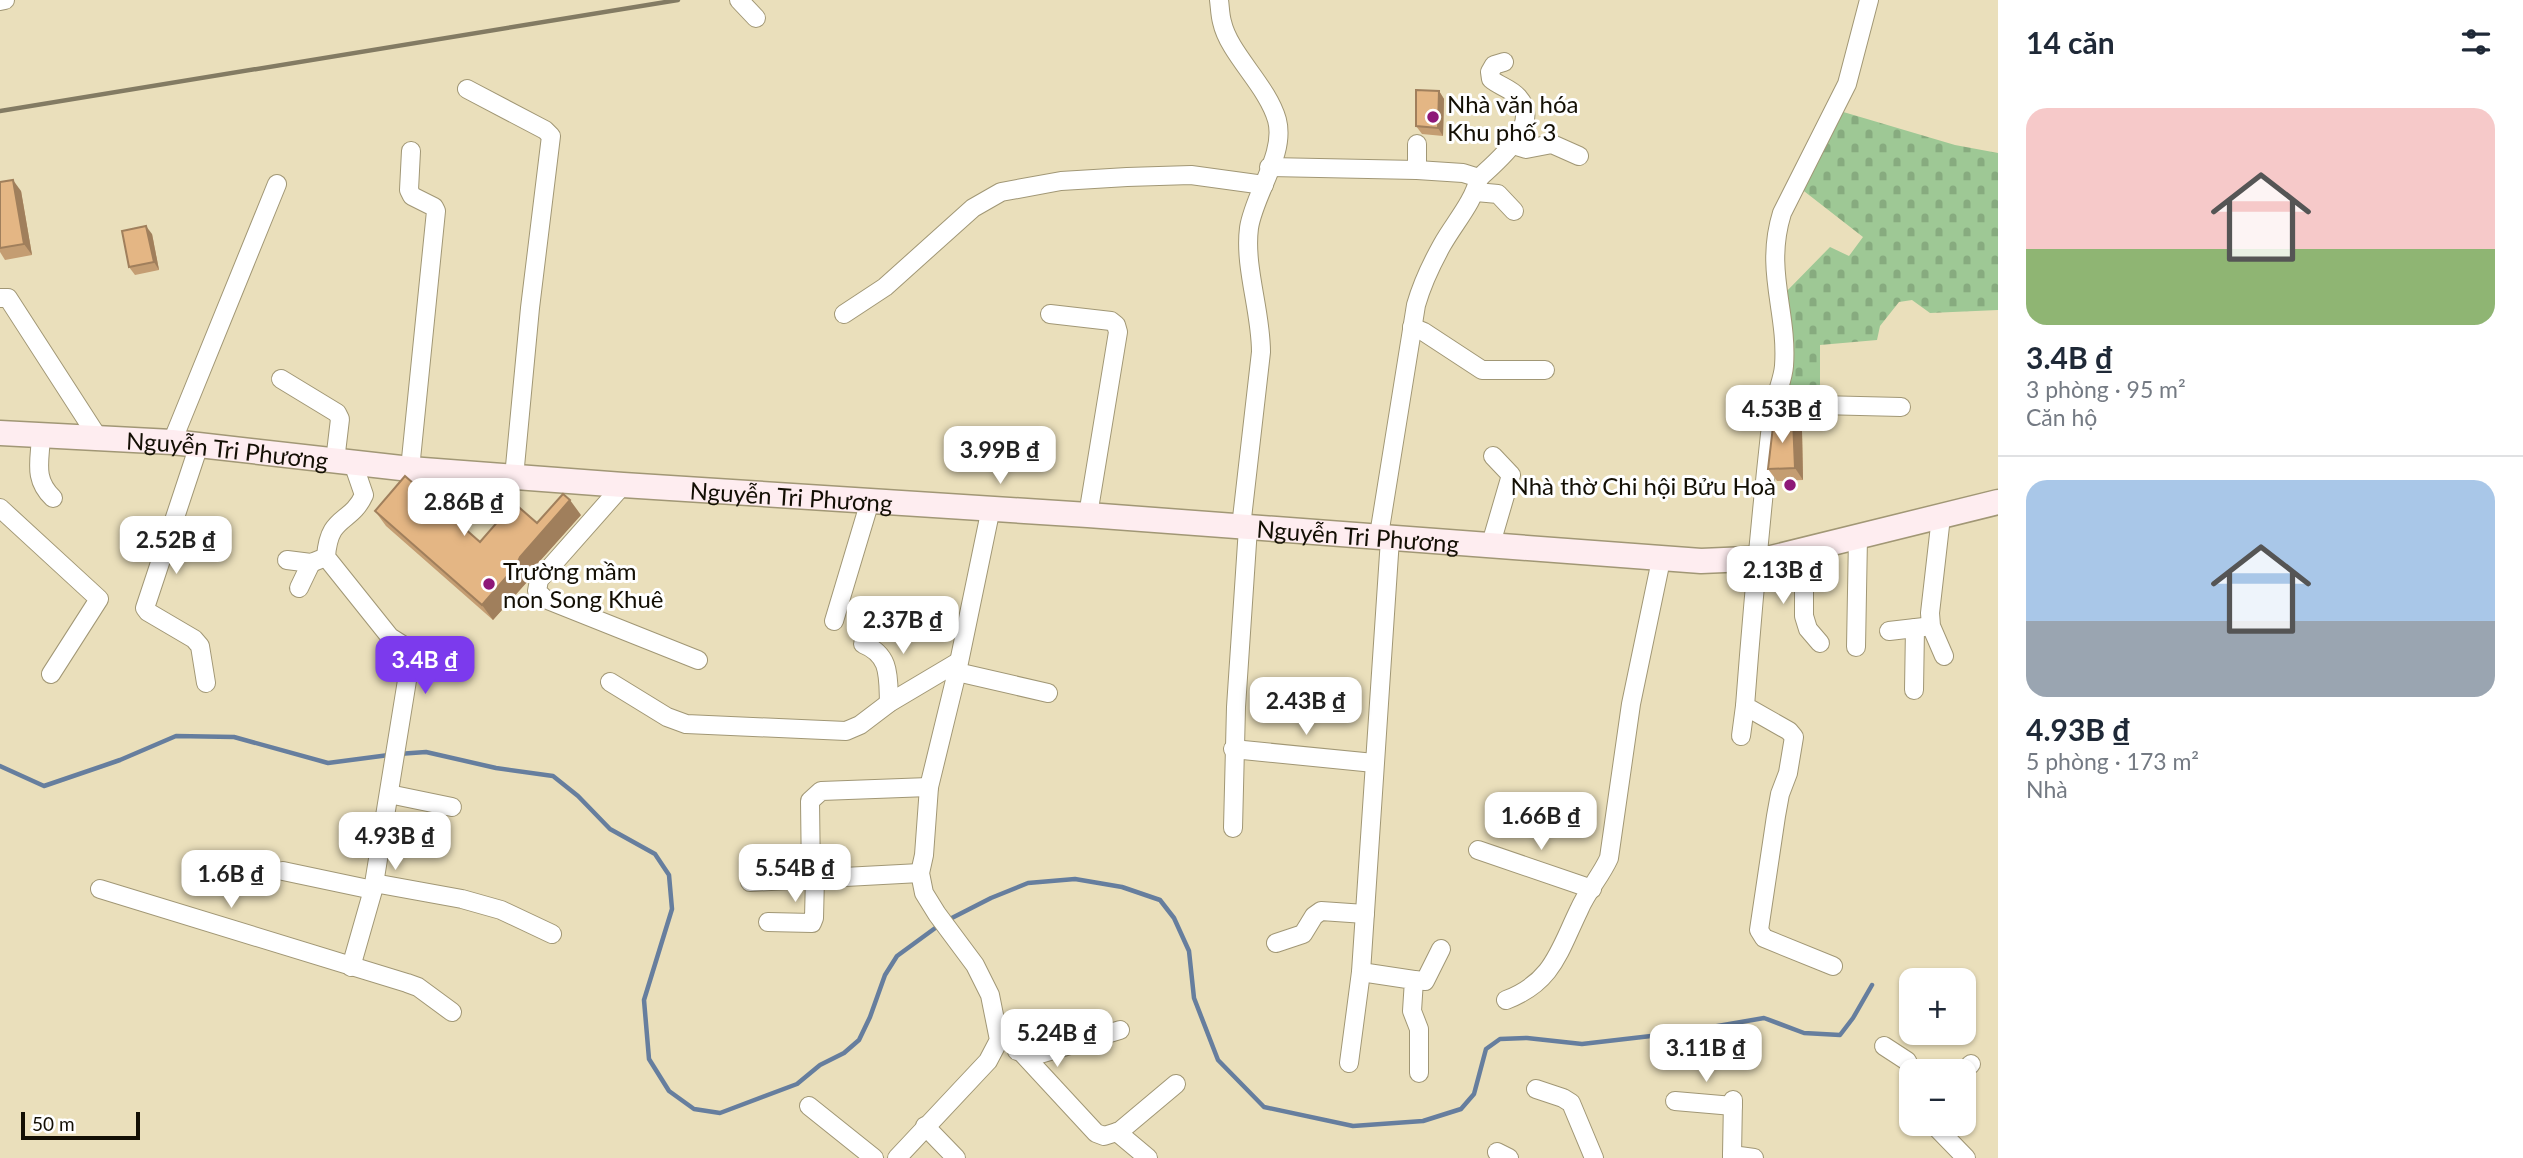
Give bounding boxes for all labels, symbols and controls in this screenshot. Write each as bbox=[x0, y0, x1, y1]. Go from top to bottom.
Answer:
icon: filters bbox=[2457, 23, 2495, 61]
text: 14 căn bbox=[2026, 24, 2115, 60]
place label: Nhà văn hóa Khu phố 3 bbox=[1447, 89, 1579, 146]
marker: Nhà văn hóa Khu phố 3 bbox=[1425, 109, 1441, 125]
icon: home bbox=[2198, 154, 2324, 280]
text: 3.4B ₫ bbox=[2026, 339, 2114, 375]
text: 3 phòng · 95 m² bbox=[2026, 375, 2186, 403]
pin: 4.53B ₫ bbox=[1717, 386, 1847, 445]
text: 4.53B ₫ bbox=[1742, 394, 1822, 422]
text: Căn hộ bbox=[2026, 403, 2097, 431]
street label: Nguyễn Tri Phương bbox=[126, 425, 330, 474]
pin: 3.99B ₫ bbox=[935, 426, 1065, 486]
text: 3.99B ₫ bbox=[960, 435, 1040, 463]
place label: Nhà thờ Chi hội Bửu Hoà bbox=[1511, 471, 1776, 500]
street label: Nguyễn Tri Phương bbox=[689, 475, 894, 517]
marker: Nhà thờ Chi hội Bửu Hoà bbox=[1782, 477, 1798, 493]
pin: 2.86B ₫ bbox=[399, 478, 529, 538]
text: 2.86B ₫ bbox=[424, 487, 504, 515]
street label: Nguyễn Tri Phương bbox=[1256, 513, 1460, 557]
pin: 2.52B ₫ bbox=[111, 516, 241, 576]
text: 2.52B ₫ bbox=[136, 525, 216, 553]
icon: home bbox=[2198, 526, 2324, 652]
pin: 2.13B ₫ bbox=[1718, 546, 1848, 606]
text: 2.13B ₫ bbox=[1743, 555, 1823, 583]
place label: Trường mầm non Song Khuê bbox=[503, 556, 663, 613]
marker: Trường mầm non Song Khuê bbox=[481, 576, 497, 592]
pin: 2.37B ₫ bbox=[838, 596, 968, 656]
text: 2.37B ₫ bbox=[863, 605, 943, 633]
pin: 3.4B ₫ bbox=[368, 636, 482, 696]
text: 3.4B ₫ bbox=[391, 645, 459, 673]
pin: 2.43B ₫ bbox=[1241, 678, 1371, 737]
text: 2.43B ₫ bbox=[1266, 686, 1346, 714]
text: 4.93B ₫ bbox=[2026, 711, 2131, 747]
text: 5 phòng · 173 m² bbox=[2026, 747, 2199, 775]
text: Nhà bbox=[2026, 775, 2068, 803]
pin: 1.66B ₫ bbox=[1476, 792, 1606, 852]
text: 1.66B ₫ bbox=[1501, 801, 1581, 829]
pin: 4.93B ₫ bbox=[330, 812, 460, 872]
text: 4.93B ₫ bbox=[355, 821, 435, 849]
pin: 5.54B ₫ bbox=[730, 844, 860, 904]
pin: 1.6B ₫ bbox=[174, 850, 288, 910]
text: 5.54B ₫ bbox=[755, 853, 835, 881]
text: 1.6B ₫ bbox=[197, 859, 265, 887]
map controls bbox=[1899, 968, 1976, 1136]
button: + bbox=[1899, 968, 1976, 1045]
pin: 5.24B ₫ bbox=[992, 1010, 1122, 1069]
text: 5.24B ₫ bbox=[1017, 1018, 1097, 1046]
pin: 3.11B ₫ bbox=[1641, 1024, 1771, 1084]
text: 3.11B ₫ bbox=[1666, 1033, 1746, 1061]
button: − bbox=[1899, 1059, 1976, 1136]
scale bar bbox=[21, 1109, 140, 1141]
text: 50 m bbox=[32, 1112, 75, 1135]

